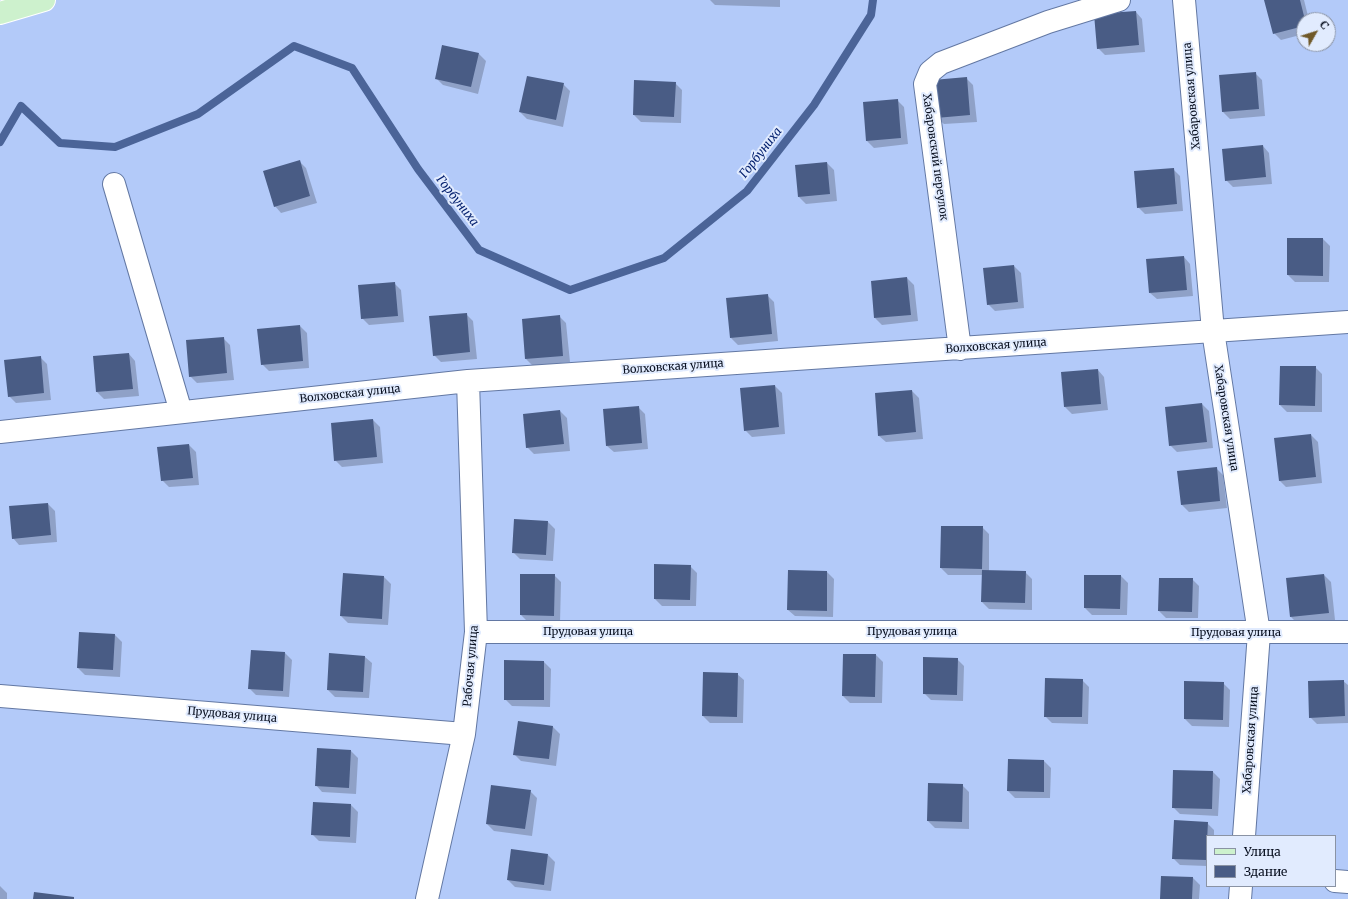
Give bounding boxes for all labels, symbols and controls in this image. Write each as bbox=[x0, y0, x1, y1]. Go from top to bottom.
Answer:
north arrow bbox=[1296, 12, 1336, 52]
text: С bbox=[1317, 18, 1332, 32]
street label: Хабаровская улица bbox=[1181, 42, 1203, 150]
street label: Хабаровский переулок bbox=[920, 93, 950, 221]
water label: Горбуниха bbox=[737, 125, 785, 181]
water label: Горбуниха bbox=[433, 173, 481, 229]
street label: Волховская улица bbox=[945, 336, 1047, 356]
street label: Волховская улица bbox=[622, 357, 724, 377]
street label: Хабаровская улица bbox=[1211, 364, 1241, 472]
street label: Волховская улица bbox=[299, 382, 401, 406]
street label: Рабочая улица bbox=[461, 625, 481, 707]
street label: Прудовая улица bbox=[543, 625, 633, 639]
street label: Прудовая улица bbox=[867, 625, 957, 639]
street label: Прудовая улица bbox=[1191, 626, 1281, 640]
street label: Хабаровская улица bbox=[1241, 686, 1261, 794]
street label: Прудовая улица bbox=[187, 705, 277, 725]
legend bbox=[1206, 835, 1336, 887]
text: Улица bbox=[1244, 844, 1281, 859]
text: Здание bbox=[1244, 864, 1287, 879]

